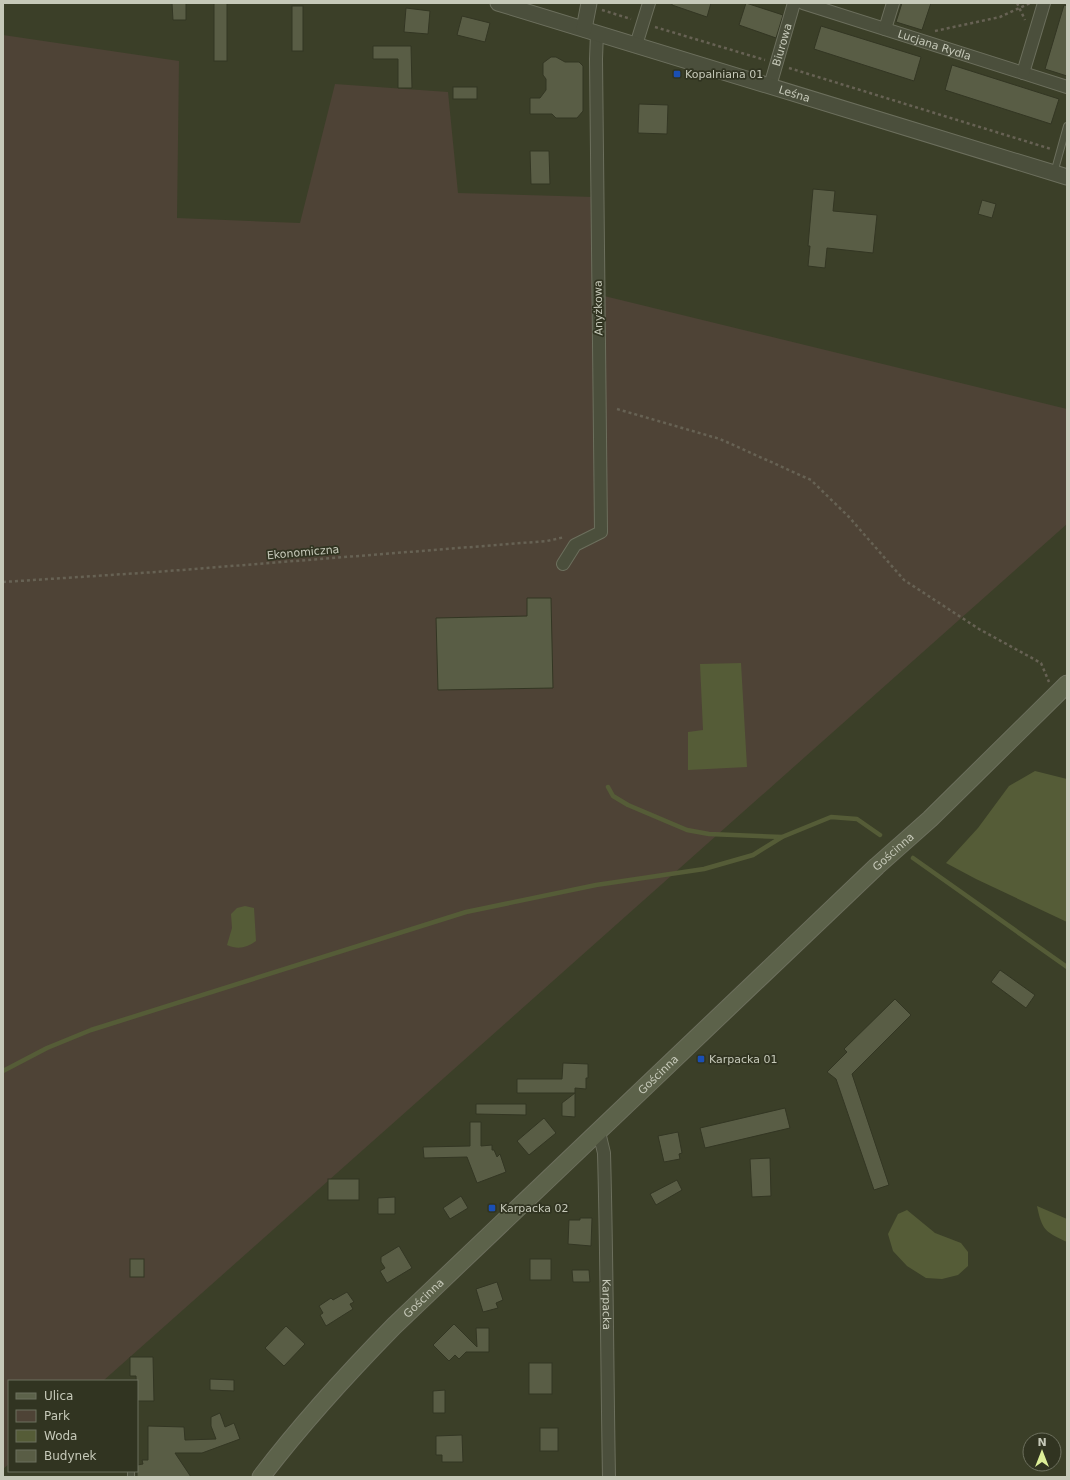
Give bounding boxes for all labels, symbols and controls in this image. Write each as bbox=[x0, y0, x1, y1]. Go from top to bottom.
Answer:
street label: Biurowa bbox=[770, 22, 795, 68]
street label: Lucjana Rydla bbox=[896, 28, 973, 63]
place label: Kopalniana 01 bbox=[685, 68, 763, 81]
marker: Kopalniana 01 bbox=[672, 69, 682, 79]
street label: Leśna bbox=[777, 83, 812, 105]
street label: Anyżkowa bbox=[592, 280, 605, 336]
street label: Ekonomiczna bbox=[266, 543, 340, 562]
street label: Gościnna bbox=[870, 830, 917, 874]
street label: Gościnna bbox=[636, 1053, 681, 1097]
place label: Karpacka 01 bbox=[709, 1053, 777, 1066]
marker: Karpacka 01 bbox=[696, 1054, 706, 1064]
place label: Karpacka 02 bbox=[500, 1202, 568, 1215]
marker: Karpacka 02 bbox=[487, 1203, 497, 1213]
street label: Gościnna bbox=[401, 1276, 447, 1321]
street label: Karpacka bbox=[599, 1279, 613, 1330]
legend bbox=[8, 1380, 138, 1472]
text: Ulica bbox=[44, 1389, 73, 1403]
text: Park bbox=[44, 1409, 70, 1423]
text: Woda bbox=[44, 1429, 77, 1443]
north arrow bbox=[1022, 1432, 1062, 1472]
text: N bbox=[1037, 1436, 1047, 1449]
text: Budynek bbox=[44, 1449, 97, 1463]

